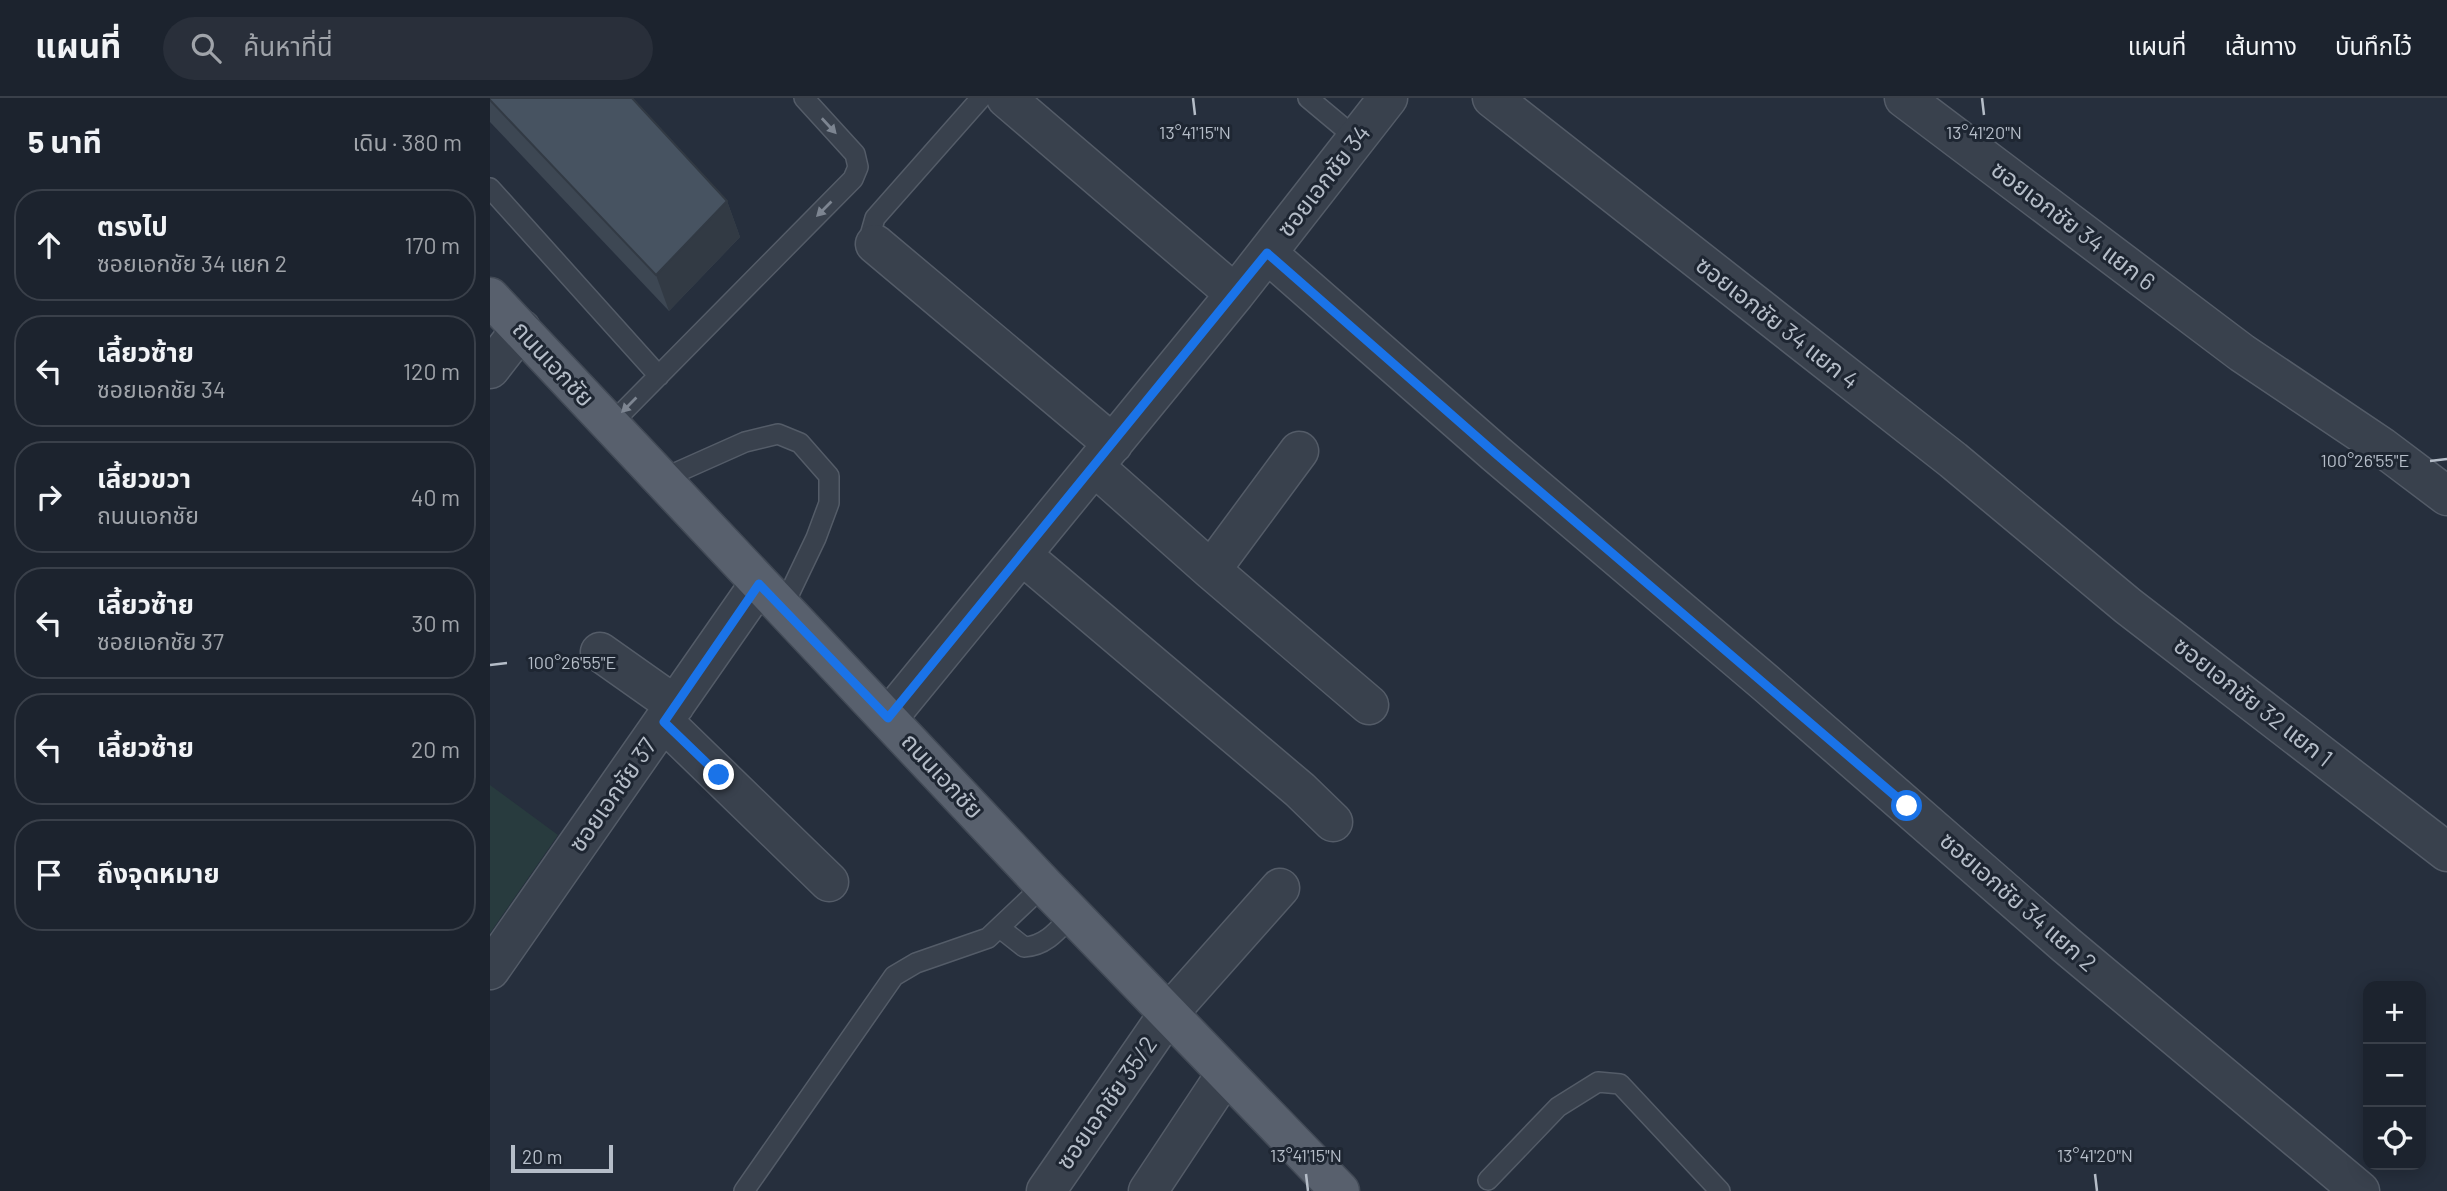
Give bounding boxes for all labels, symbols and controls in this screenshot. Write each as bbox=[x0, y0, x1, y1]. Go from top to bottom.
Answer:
search box bbox=[163, 17, 653, 80]
text: แผนที่ bbox=[35, 25, 121, 65]
icon: search bbox=[187, 29, 225, 67]
text: ค้นหาที่นี่ bbox=[243, 30, 333, 61]
text: แผนที่ bbox=[2128, 31, 2186, 60]
text: เส้นทาง bbox=[2224, 31, 2297, 60]
text: บันทึกไว้ bbox=[2335, 31, 2412, 60]
one-way arrow bbox=[821, 117, 837, 134]
street label: ซอยเอกชัย 34 bbox=[1270, 118, 1376, 242]
text: 13°41'15"N bbox=[1159, 121, 1231, 143]
text: 13°41'20"N bbox=[1946, 121, 2022, 143]
text: 5 นาที bbox=[28, 123, 102, 159]
text: เดิน · 380 m bbox=[353, 128, 462, 156]
street label: ซอยเอกชัย 34 แยก 6 bbox=[1986, 154, 2162, 296]
one-way arrow bbox=[815, 200, 832, 217]
text: ตรงไป bbox=[97, 210, 168, 241]
icon: ahead bbox=[30, 226, 68, 264]
text: 170 m bbox=[404, 231, 460, 259]
text: ซอยเอกชัย 34 แยก 2 bbox=[97, 249, 287, 277]
street label: ซอยเอกชัย 34 แยก 4 bbox=[1691, 249, 1865, 394]
street label: ถนนเอกชัย bbox=[507, 314, 601, 412]
text: เลี้ยวซ้าย bbox=[97, 336, 194, 367]
icon: left bbox=[30, 352, 68, 390]
text: 120 m bbox=[403, 357, 460, 385]
text: ซอยเอกชัย 34 bbox=[97, 375, 226, 403]
one-way arrow bbox=[621, 397, 638, 414]
text: 100°26'55"E bbox=[2321, 449, 2409, 471]
text: เลี้ยวขวา bbox=[97, 462, 191, 493]
icon: right bbox=[30, 478, 68, 516]
text: 40 m bbox=[411, 483, 460, 511]
text: ถนนเอกชัย bbox=[97, 501, 199, 529]
text: เลี้ยวซ้าย bbox=[97, 588, 194, 619]
icon: left bbox=[30, 604, 68, 642]
text: 30 m bbox=[412, 609, 460, 637]
text: ซอยเอกชัย 37 bbox=[97, 627, 224, 655]
street label: ซอยเอกชัย 32 แยก 1 bbox=[2169, 630, 2339, 772]
text: 100°26'55"E bbox=[528, 651, 616, 673]
street label: ถนนเอกชัย bbox=[896, 726, 990, 824]
icon: left bbox=[30, 730, 68, 768]
text: เลี้ยวซ้าย bbox=[97, 731, 194, 762]
street label: ซอยเอกชัย 37 bbox=[562, 732, 662, 857]
text: 20 m bbox=[411, 735, 460, 763]
route end bbox=[703, 759, 734, 790]
route start bbox=[1891, 790, 1922, 821]
street label: ซอยเอกชัย 34 แยก 2 bbox=[1935, 825, 2103, 977]
icon: arrive bbox=[30, 856, 68, 894]
text: ถึงจุดหมาย bbox=[97, 857, 220, 888]
map controls bbox=[2363, 981, 2426, 1170]
button: + bbox=[2363, 981, 2426, 1044]
street label: ซอยเอกชัย 35/2 bbox=[1049, 1030, 1162, 1174]
button: − bbox=[2363, 1044, 2426, 1107]
button: locate bbox=[2363, 1107, 2426, 1170]
scale bar bbox=[511, 1142, 612, 1174]
text: 13°41'15"N bbox=[1270, 1144, 1342, 1166]
text: 13°41'20"N bbox=[2057, 1144, 2133, 1166]
text: 20 m bbox=[522, 1145, 562, 1168]

